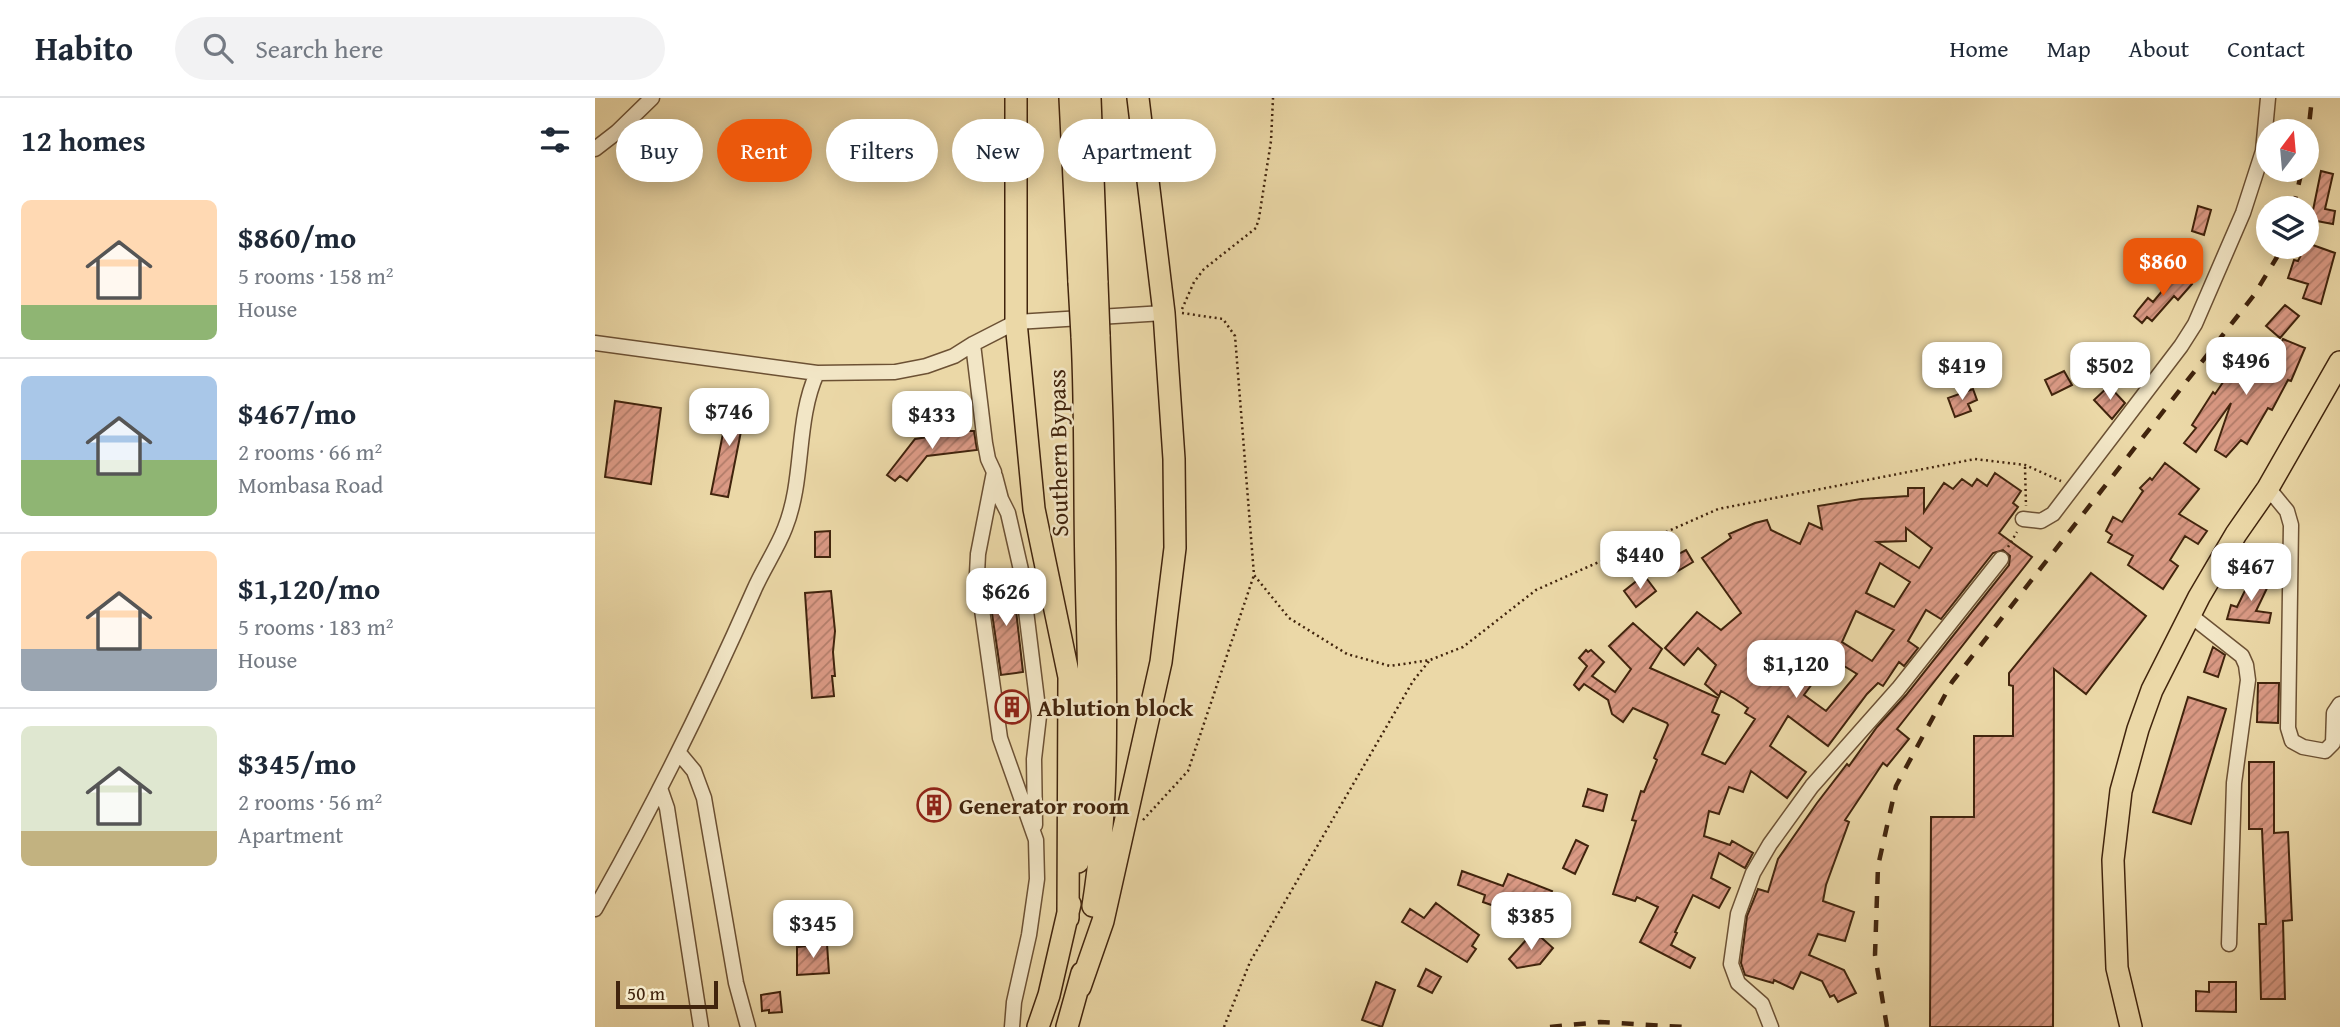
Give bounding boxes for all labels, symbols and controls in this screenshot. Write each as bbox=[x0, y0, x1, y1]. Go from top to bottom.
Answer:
search box bbox=[175, 17, 665, 80]
text: Habito bbox=[35, 24, 133, 72]
icon: search bbox=[199, 29, 237, 67]
text: Search here bbox=[255, 29, 383, 68]
text: Home bbox=[1950, 31, 2009, 66]
text: Map bbox=[2047, 31, 2091, 66]
text: About bbox=[2129, 31, 2189, 66]
text: Contact bbox=[2227, 31, 2305, 66]
text: 12 homes bbox=[21, 118, 146, 162]
chip: Buy bbox=[616, 119, 703, 182]
chip: Rent bbox=[717, 119, 812, 182]
chip: Filters bbox=[826, 119, 938, 182]
chip: New bbox=[952, 119, 1044, 182]
chip: Apartment bbox=[1058, 119, 1216, 182]
north arrow bbox=[2256, 119, 2319, 182]
map controls bbox=[2256, 119, 2319, 259]
icon: filters bbox=[536, 121, 574, 159]
button: layers bbox=[2256, 196, 2319, 259]
text: $860/mo bbox=[238, 215, 356, 259]
icon: home bbox=[77, 228, 161, 312]
pin: $860 bbox=[2122, 238, 2204, 298]
text: $860 bbox=[2139, 244, 2187, 277]
text: 5 rooms · 158 m² bbox=[238, 259, 393, 292]
text: House bbox=[238, 292, 297, 325]
pin: $496 bbox=[2205, 338, 2287, 397]
pin: $419 bbox=[1921, 342, 2003, 402]
pin: $502 bbox=[2069, 342, 2151, 402]
text: $496 bbox=[2222, 343, 2270, 376]
text: $419 bbox=[1938, 348, 1986, 381]
text: $502 bbox=[2086, 348, 2134, 381]
street label: Southern Bypass bbox=[1039, 369, 1077, 537]
pin: $746 bbox=[688, 388, 770, 448]
text: $467/mo bbox=[238, 391, 356, 435]
pin: $433 bbox=[891, 392, 973, 451]
text: $746 bbox=[705, 394, 753, 427]
text: $433 bbox=[908, 397, 956, 430]
icon: home bbox=[77, 404, 161, 488]
text: 2 rooms · 66 m² bbox=[238, 435, 382, 468]
text: Mombasa Road bbox=[238, 468, 383, 501]
pin: $440 bbox=[1599, 532, 1681, 591]
text: $440 bbox=[1616, 537, 1664, 570]
pin: $467 bbox=[2210, 544, 2292, 603]
text: $467 bbox=[2227, 549, 2275, 582]
text: $1,120/mo bbox=[238, 566, 380, 610]
pin: $626 bbox=[965, 568, 1047, 628]
text: $626 bbox=[982, 574, 1030, 607]
icon: home bbox=[77, 579, 161, 663]
text: 5 rooms · 183 m² bbox=[238, 610, 393, 643]
pin: $1,120 bbox=[1739, 640, 1853, 700]
text: House bbox=[238, 643, 297, 676]
text: $1,120 bbox=[1763, 646, 1829, 679]
building icon: Ablution block bbox=[993, 688, 1031, 726]
place label: Ablution block bbox=[1037, 690, 1193, 725]
text: $345/mo bbox=[238, 741, 356, 785]
icon: home bbox=[77, 754, 161, 838]
text: 2 rooms · 56 m² bbox=[238, 785, 382, 818]
building icon: Generator room bbox=[915, 786, 953, 824]
place label: Generator room bbox=[959, 788, 1130, 823]
text: Apartment bbox=[238, 818, 343, 851]
pin: $385 bbox=[1490, 892, 1572, 952]
text: $385 bbox=[1507, 898, 1555, 931]
pin: $345 bbox=[772, 900, 854, 960]
text: $345 bbox=[789, 906, 837, 939]
scale bar bbox=[616, 978, 717, 1010]
text: 50 m bbox=[627, 979, 665, 1007]

